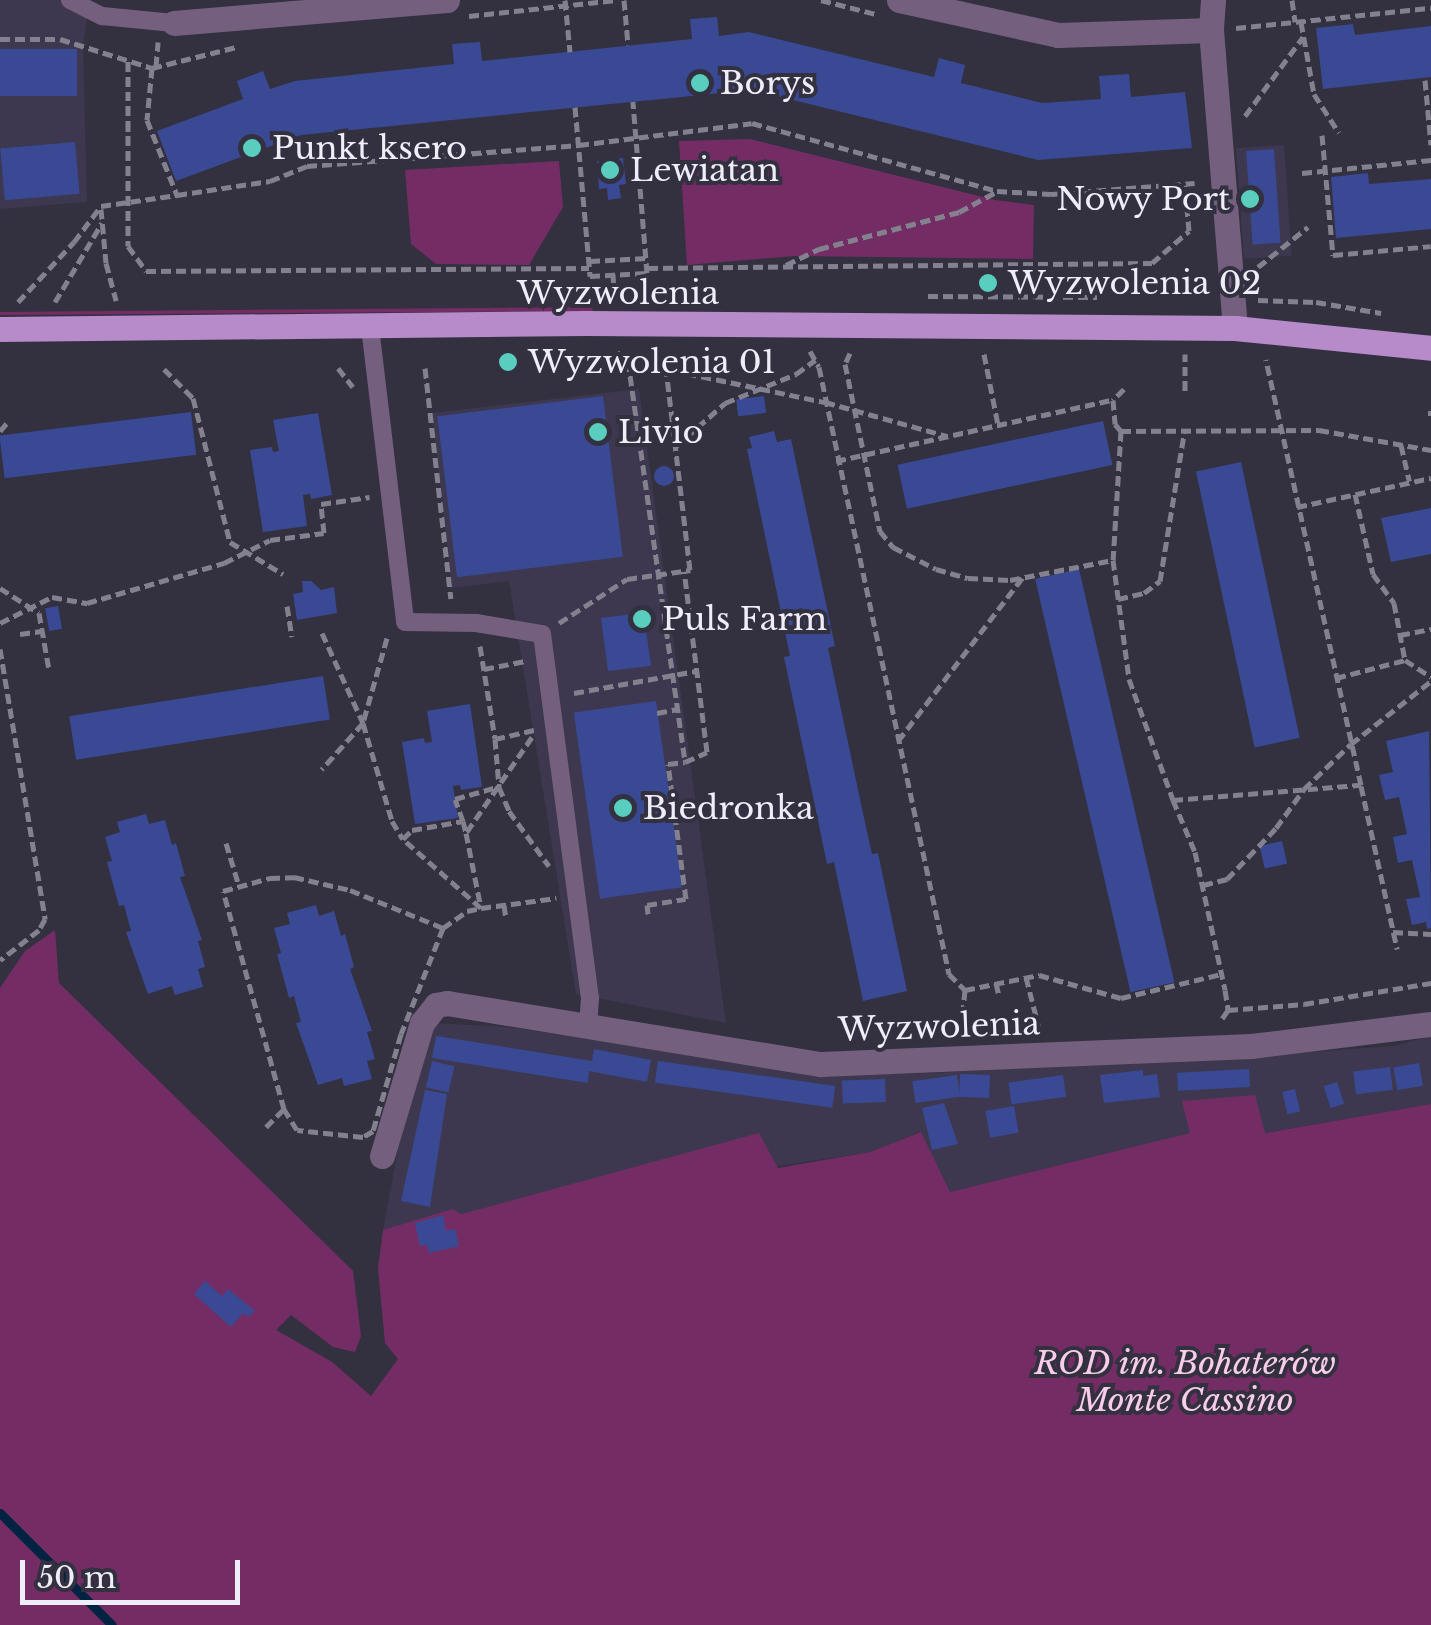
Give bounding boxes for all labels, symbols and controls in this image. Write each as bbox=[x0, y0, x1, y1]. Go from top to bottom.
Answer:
place label: Borys bbox=[720, 64, 815, 102]
marker: Borys bbox=[689, 72, 711, 94]
place label: Punkt ksero bbox=[272, 129, 467, 167]
marker: Punkt ksero bbox=[241, 137, 263, 159]
place label: Lewiatan bbox=[630, 151, 779, 189]
marker: Lewiatan bbox=[599, 159, 621, 181]
place label: Nowy Port bbox=[1056, 180, 1230, 218]
marker: Nowy Port bbox=[1239, 188, 1261, 210]
place label: Wyzwolenia 02 bbox=[1008, 264, 1262, 302]
marker: Wyzwolenia 02 bbox=[977, 272, 999, 294]
street label: Wyzwolenia bbox=[517, 274, 719, 312]
place label: Wyzwolenia 01 bbox=[528, 343, 776, 381]
marker: Wyzwolenia 01 bbox=[497, 351, 519, 373]
place label: Livio bbox=[618, 413, 703, 451]
marker: Livio bbox=[587, 421, 609, 443]
place label: Puls Farm bbox=[662, 600, 827, 638]
marker: Puls Farm bbox=[631, 608, 653, 630]
place label: Biedronka bbox=[643, 789, 814, 827]
marker: Biedronka bbox=[612, 797, 634, 819]
street label: Wyzwolenia bbox=[837, 1004, 1041, 1050]
park label: ROD im. Bohaterów Monte Cassino bbox=[1034, 1345, 1336, 1420]
scale bar bbox=[25, 1540, 245, 1602]
text: 50 m bbox=[37, 1559, 116, 1596]

